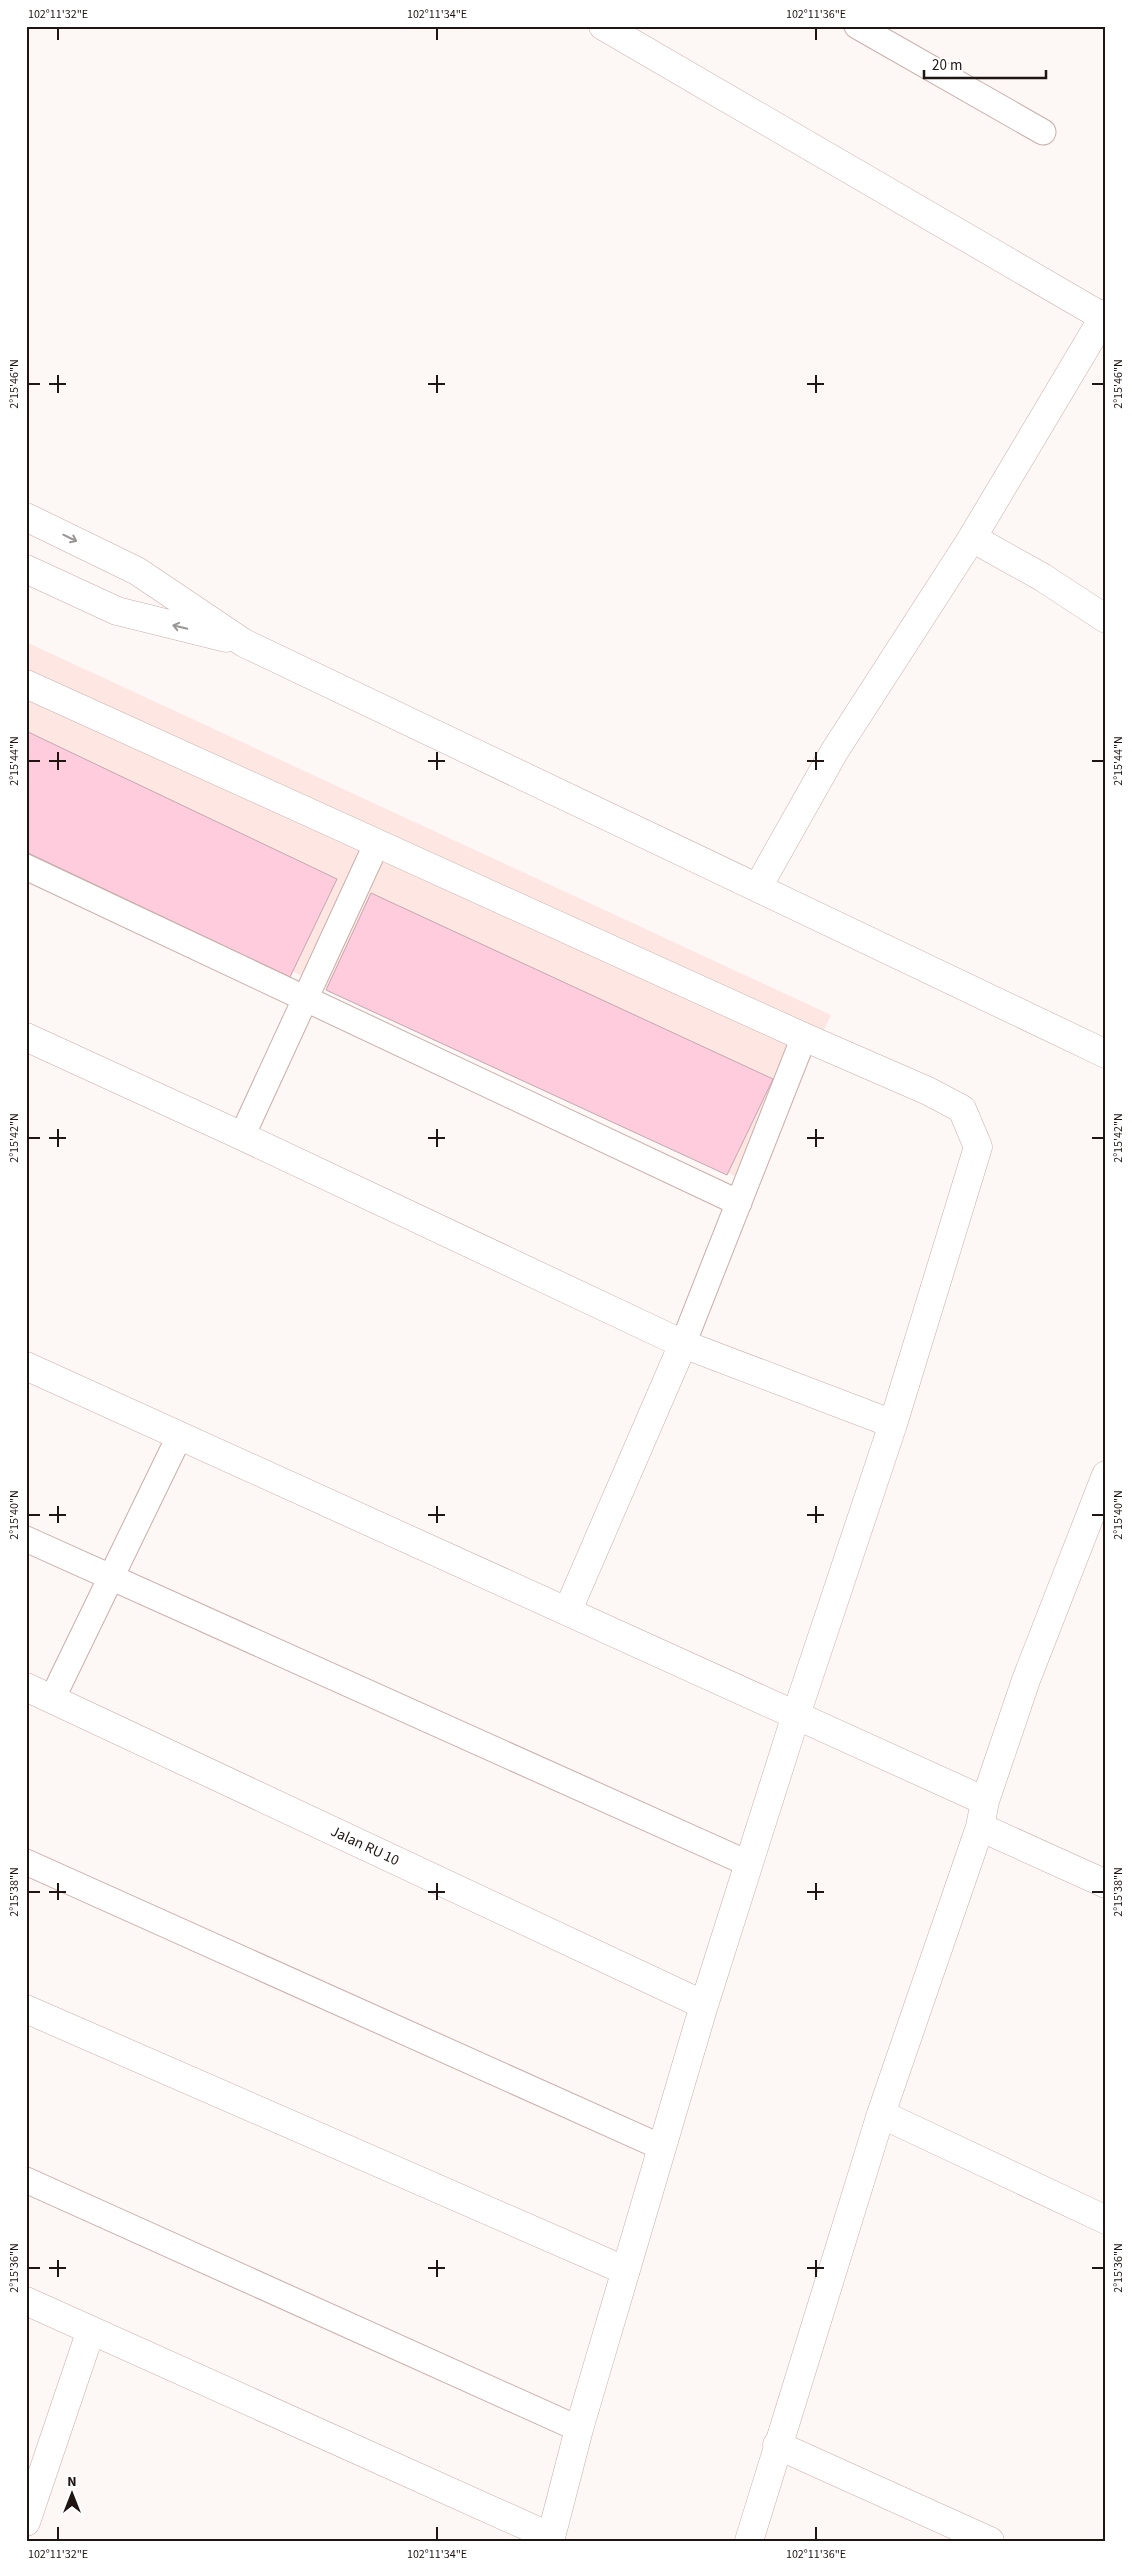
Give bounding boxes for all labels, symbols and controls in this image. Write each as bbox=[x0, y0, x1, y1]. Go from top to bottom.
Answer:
text: 102°11'32"E bbox=[28, 6, 88, 23]
text: 102°11'34"E bbox=[407, 6, 467, 23]
text: 102°11'36"E bbox=[786, 6, 846, 23]
scale bar bbox=[924, 48, 1047, 80]
text: 20 m bbox=[932, 55, 962, 76]
text: 2°15'46"N bbox=[6, 359, 23, 409]
text: 2°15'46"N bbox=[1110, 359, 1127, 409]
one-way arrow bbox=[62, 534, 77, 543]
one-way arrow bbox=[173, 622, 189, 631]
text: 2°15'44"N bbox=[6, 736, 23, 786]
text: 2°15'44"N bbox=[1110, 736, 1127, 786]
text: 2°15'42"N bbox=[6, 1113, 23, 1163]
text: 2°15'42"N bbox=[1110, 1113, 1127, 1163]
text: 2°15'40"N bbox=[6, 1490, 23, 1540]
text: 2°15'40"N bbox=[1110, 1490, 1127, 1540]
street label: Jalan RU 10 bbox=[327, 1821, 403, 1871]
text: 2°15'38"N bbox=[6, 1867, 23, 1917]
text: 2°15'38"N bbox=[1110, 1867, 1127, 1917]
text: 2°15'36"N bbox=[6, 2243, 23, 2293]
text: 2°15'36"N bbox=[1110, 2243, 1127, 2293]
north arrow bbox=[48, 2470, 98, 2520]
text: N bbox=[67, 2472, 77, 2492]
text: 102°11'32"E bbox=[28, 2546, 88, 2563]
text: 102°11'34"E bbox=[407, 2546, 467, 2563]
text: 102°11'36"E bbox=[786, 2546, 846, 2563]

